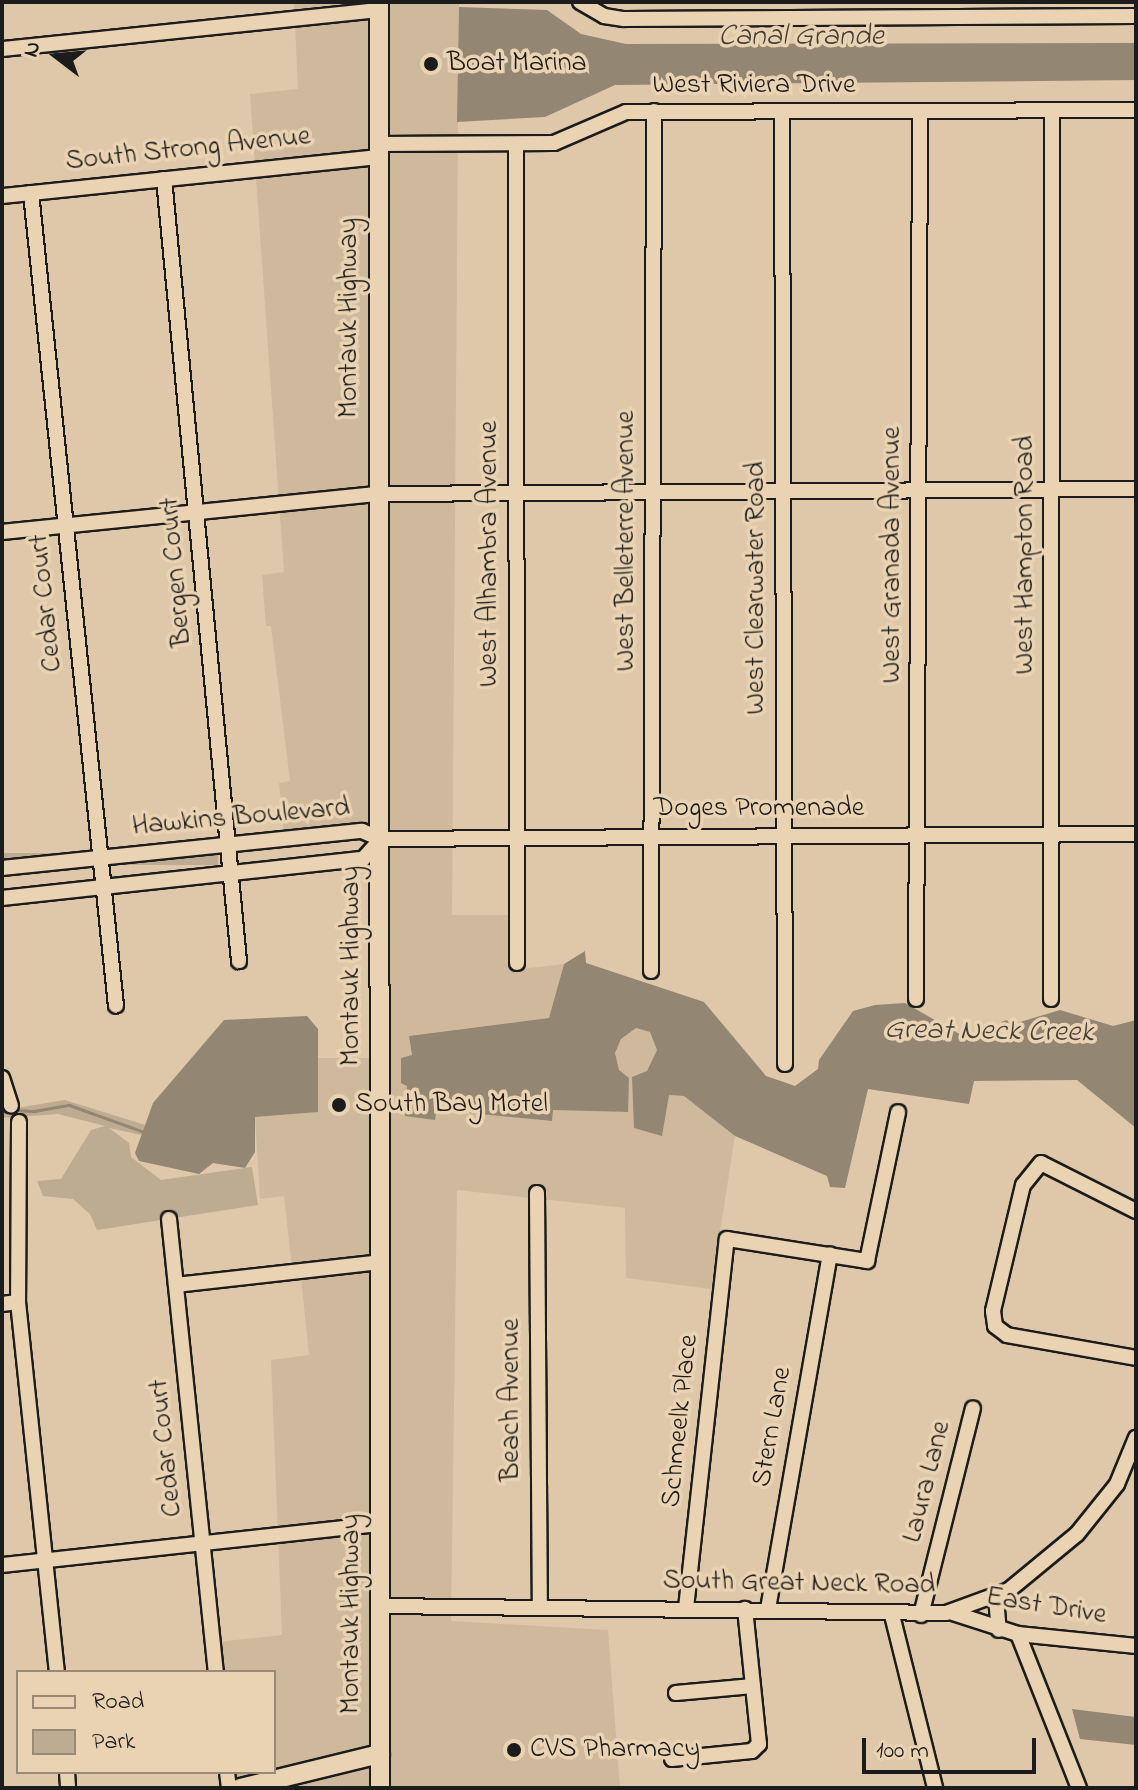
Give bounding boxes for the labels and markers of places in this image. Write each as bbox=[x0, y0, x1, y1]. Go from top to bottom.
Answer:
place label: Boat Marina bbox=[447, 47, 587, 81]
marker: Boat Marina bbox=[422, 55, 440, 73]
place label: South Bay Motel bbox=[355, 1088, 548, 1122]
marker: South Bay Motel bbox=[330, 1096, 348, 1114]
place label: CVS Pharmacy bbox=[530, 1733, 700, 1767]
marker: CVS Pharmacy bbox=[505, 1741, 523, 1759]

